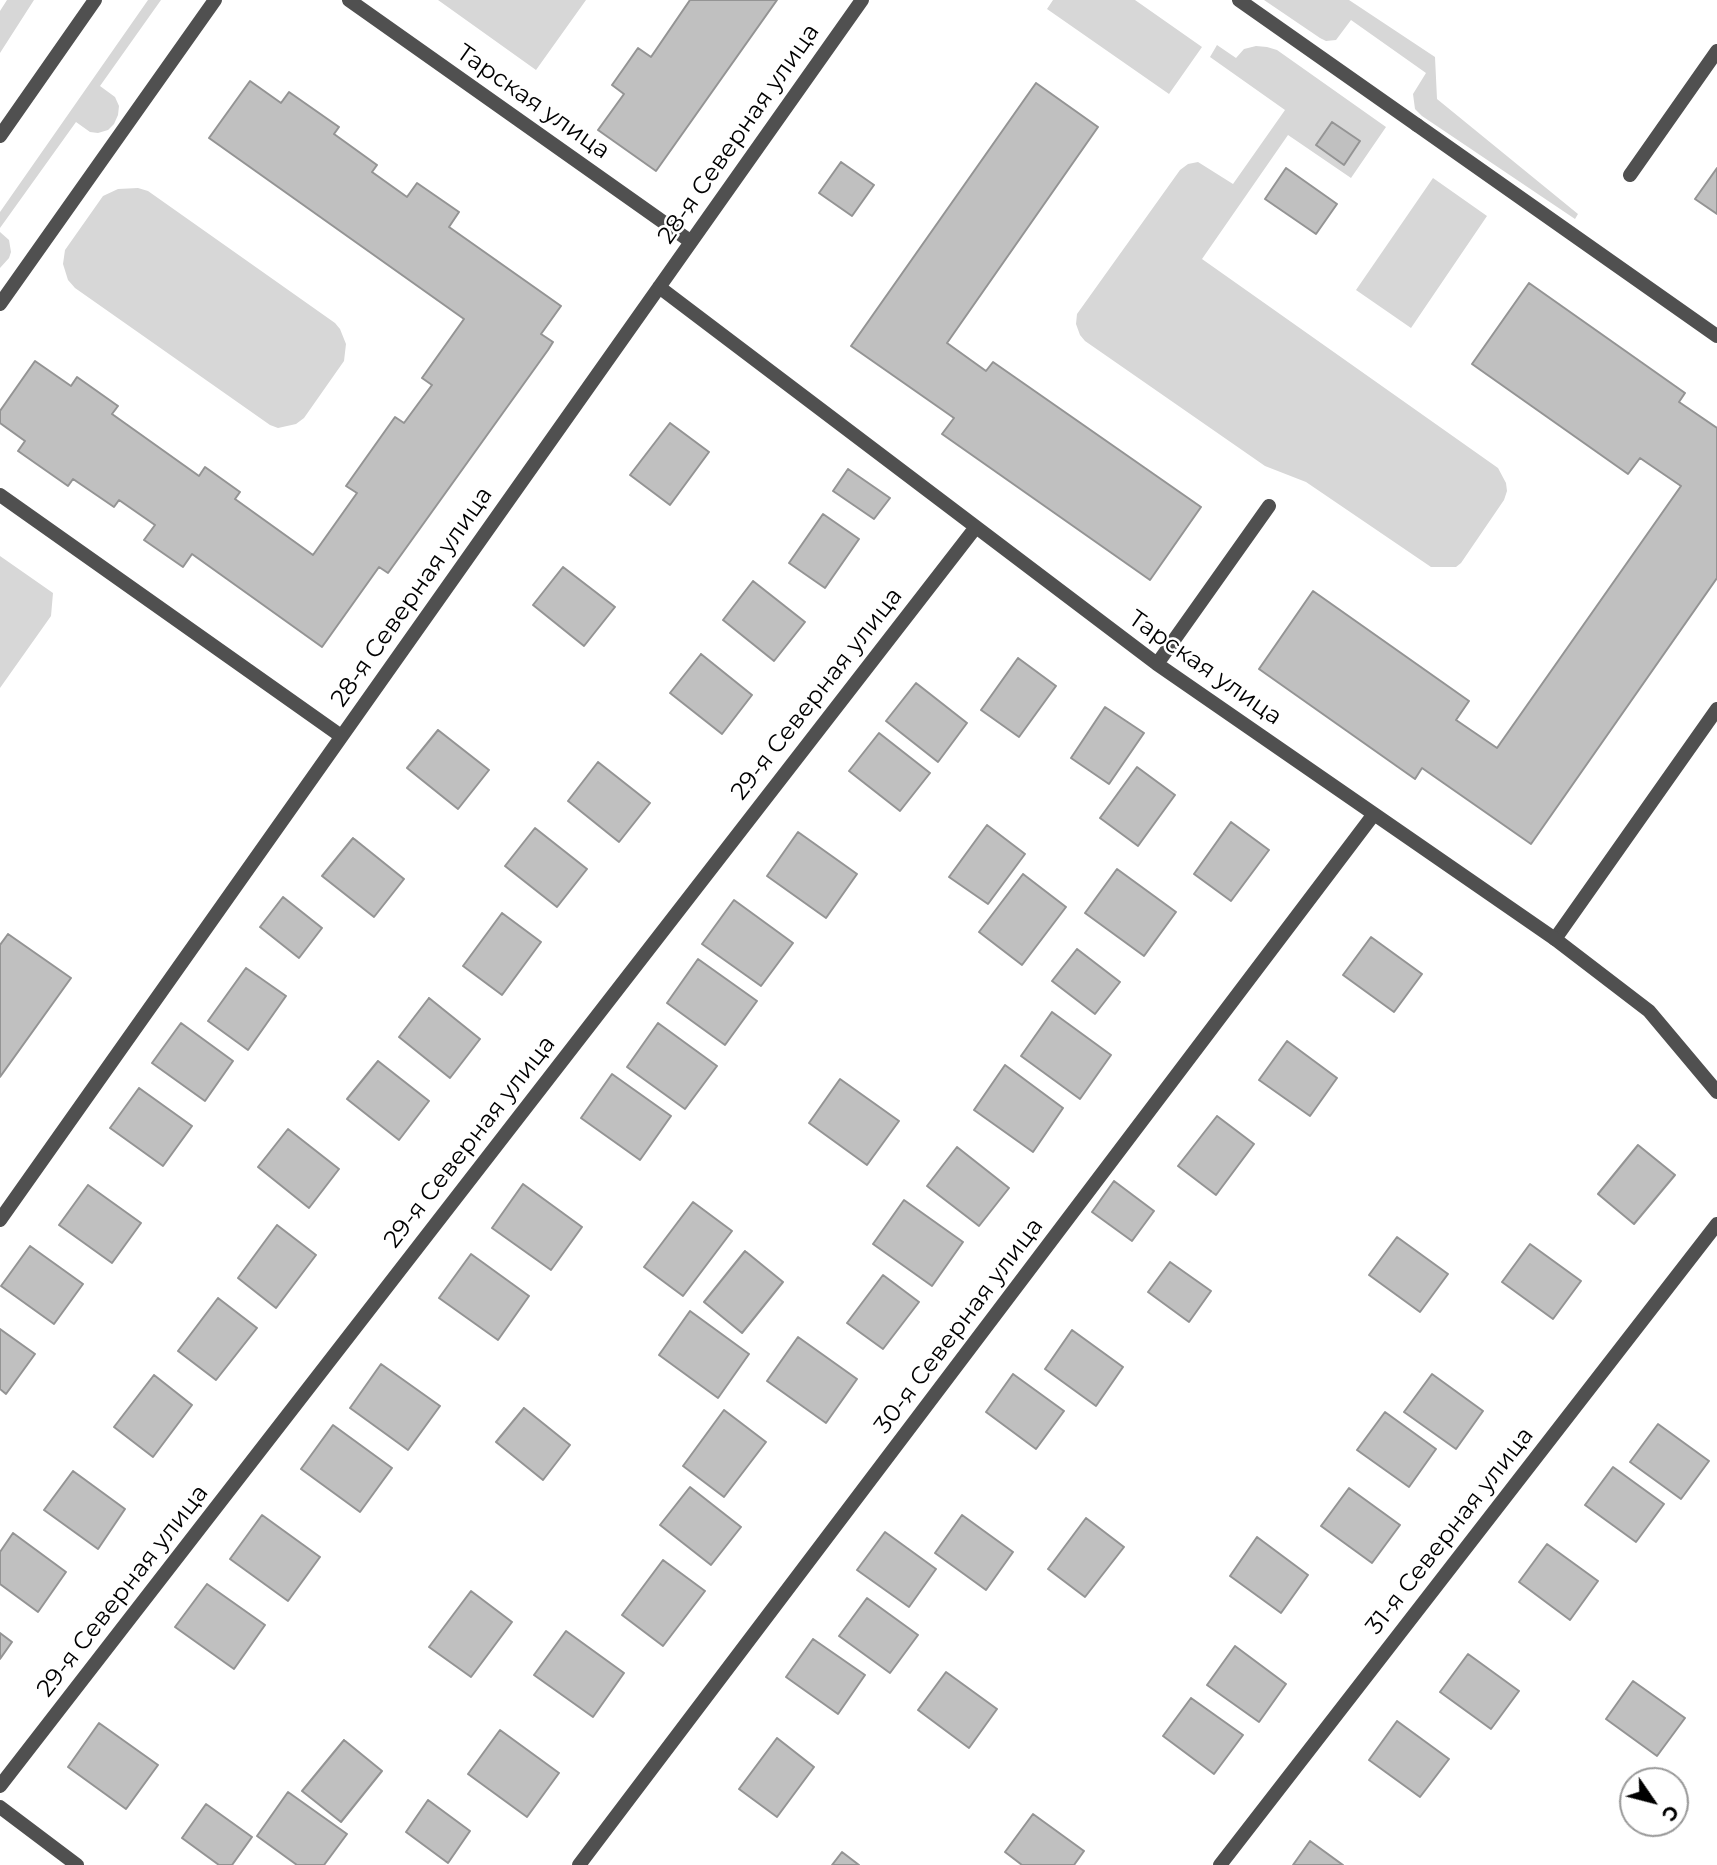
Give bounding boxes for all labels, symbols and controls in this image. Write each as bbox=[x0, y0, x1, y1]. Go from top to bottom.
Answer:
street label: 28-я Северная улица bbox=[652, 19, 826, 249]
street label: Тарская улица bbox=[451, 38, 615, 166]
street label: 28-я Северная улица bbox=[325, 482, 499, 712]
street label: 29-я Северная улица bbox=[725, 582, 909, 806]
street label: Тарская улица bbox=[1123, 604, 1287, 732]
street label: 29-я Северная улица bbox=[378, 1030, 562, 1254]
street label: 30-я Северная улица bbox=[869, 1213, 1049, 1439]
street label: 31-я Северная улица bbox=[1360, 1422, 1540, 1640]
street label: 29-я Северная улица bbox=[31, 1479, 215, 1703]
north arrow bbox=[1619, 1767, 1689, 1837]
text: С bbox=[1657, 1801, 1683, 1825]

